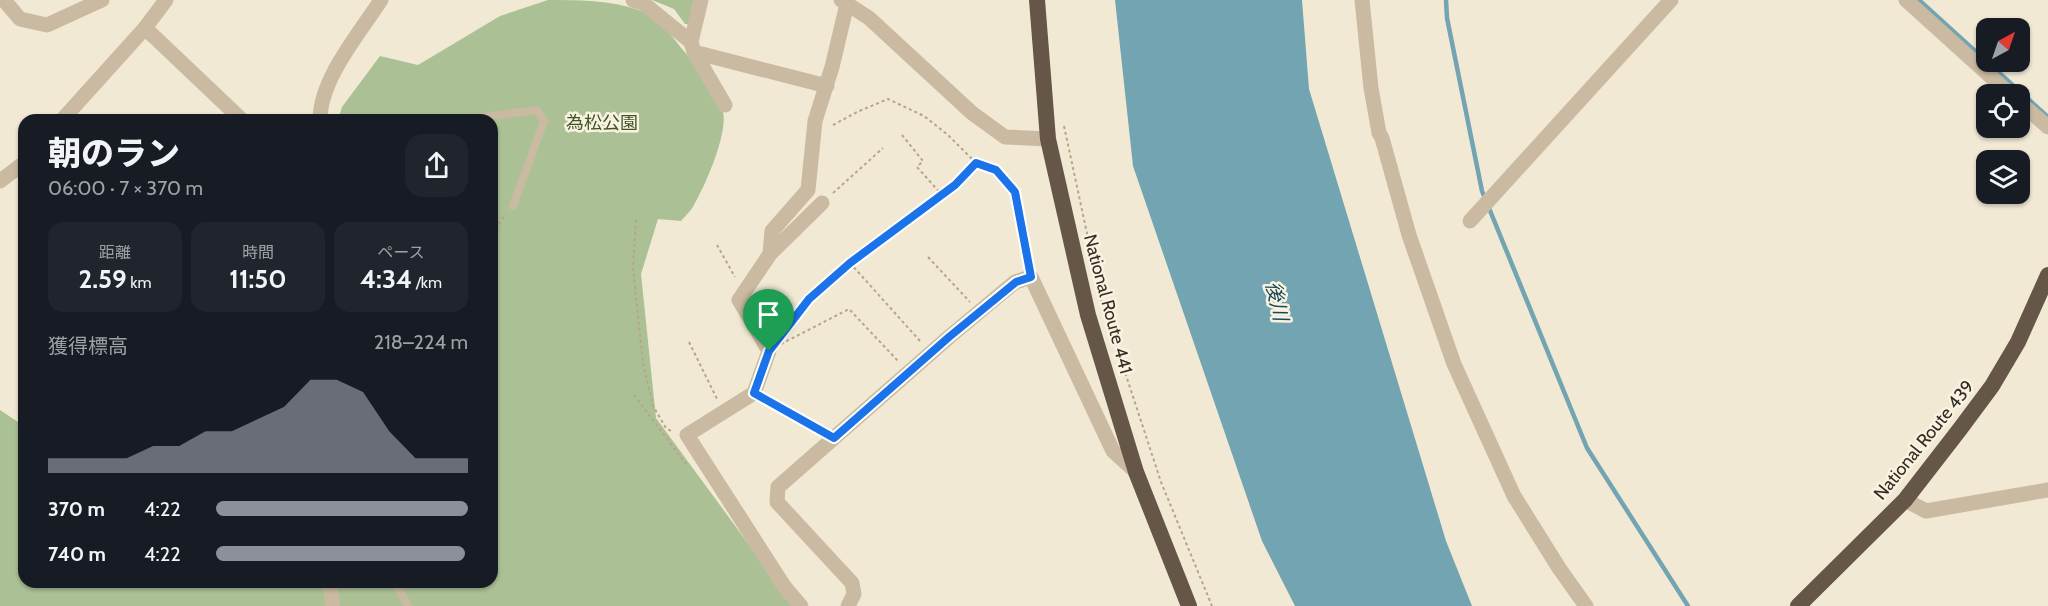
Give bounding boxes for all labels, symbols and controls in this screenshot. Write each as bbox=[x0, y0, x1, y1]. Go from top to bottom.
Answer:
north arrow bbox=[1976, 18, 2030, 72]
map controls bbox=[1976, 18, 2030, 204]
button: locate bbox=[1976, 84, 2030, 138]
park label: 為松公園 bbox=[566, 112, 638, 134]
text: 朝のラン bbox=[48, 133, 180, 173]
button: share bbox=[405, 134, 468, 197]
button: layers bbox=[1976, 150, 2030, 204]
text: 06:00 · 7 × 370 m bbox=[48, 176, 203, 200]
street label: National Route 441 bbox=[1079, 232, 1137, 376]
text: 距離 bbox=[99, 243, 131, 262]
text: 時間 bbox=[242, 243, 274, 262]
text: ペース bbox=[377, 243, 425, 262]
text: 2.59 bbox=[79, 263, 127, 295]
text: 11:50 bbox=[229, 263, 287, 295]
text: 4:34 bbox=[360, 263, 412, 295]
text: km bbox=[127, 273, 151, 292]
text: /km bbox=[412, 273, 442, 292]
water label: 後川 bbox=[1261, 279, 1294, 325]
pin bbox=[743, 289, 794, 351]
icon: arrive bbox=[752, 298, 785, 331]
text: 218–224 m bbox=[374, 330, 468, 354]
text: 獲得標高 bbox=[48, 334, 128, 358]
street label: National Route 439 bbox=[1869, 376, 1979, 504]
text: 370 m bbox=[48, 497, 105, 521]
text: 4:22 bbox=[144, 497, 181, 521]
text: 740 m bbox=[48, 542, 106, 566]
text: 4:22 bbox=[144, 542, 181, 566]

